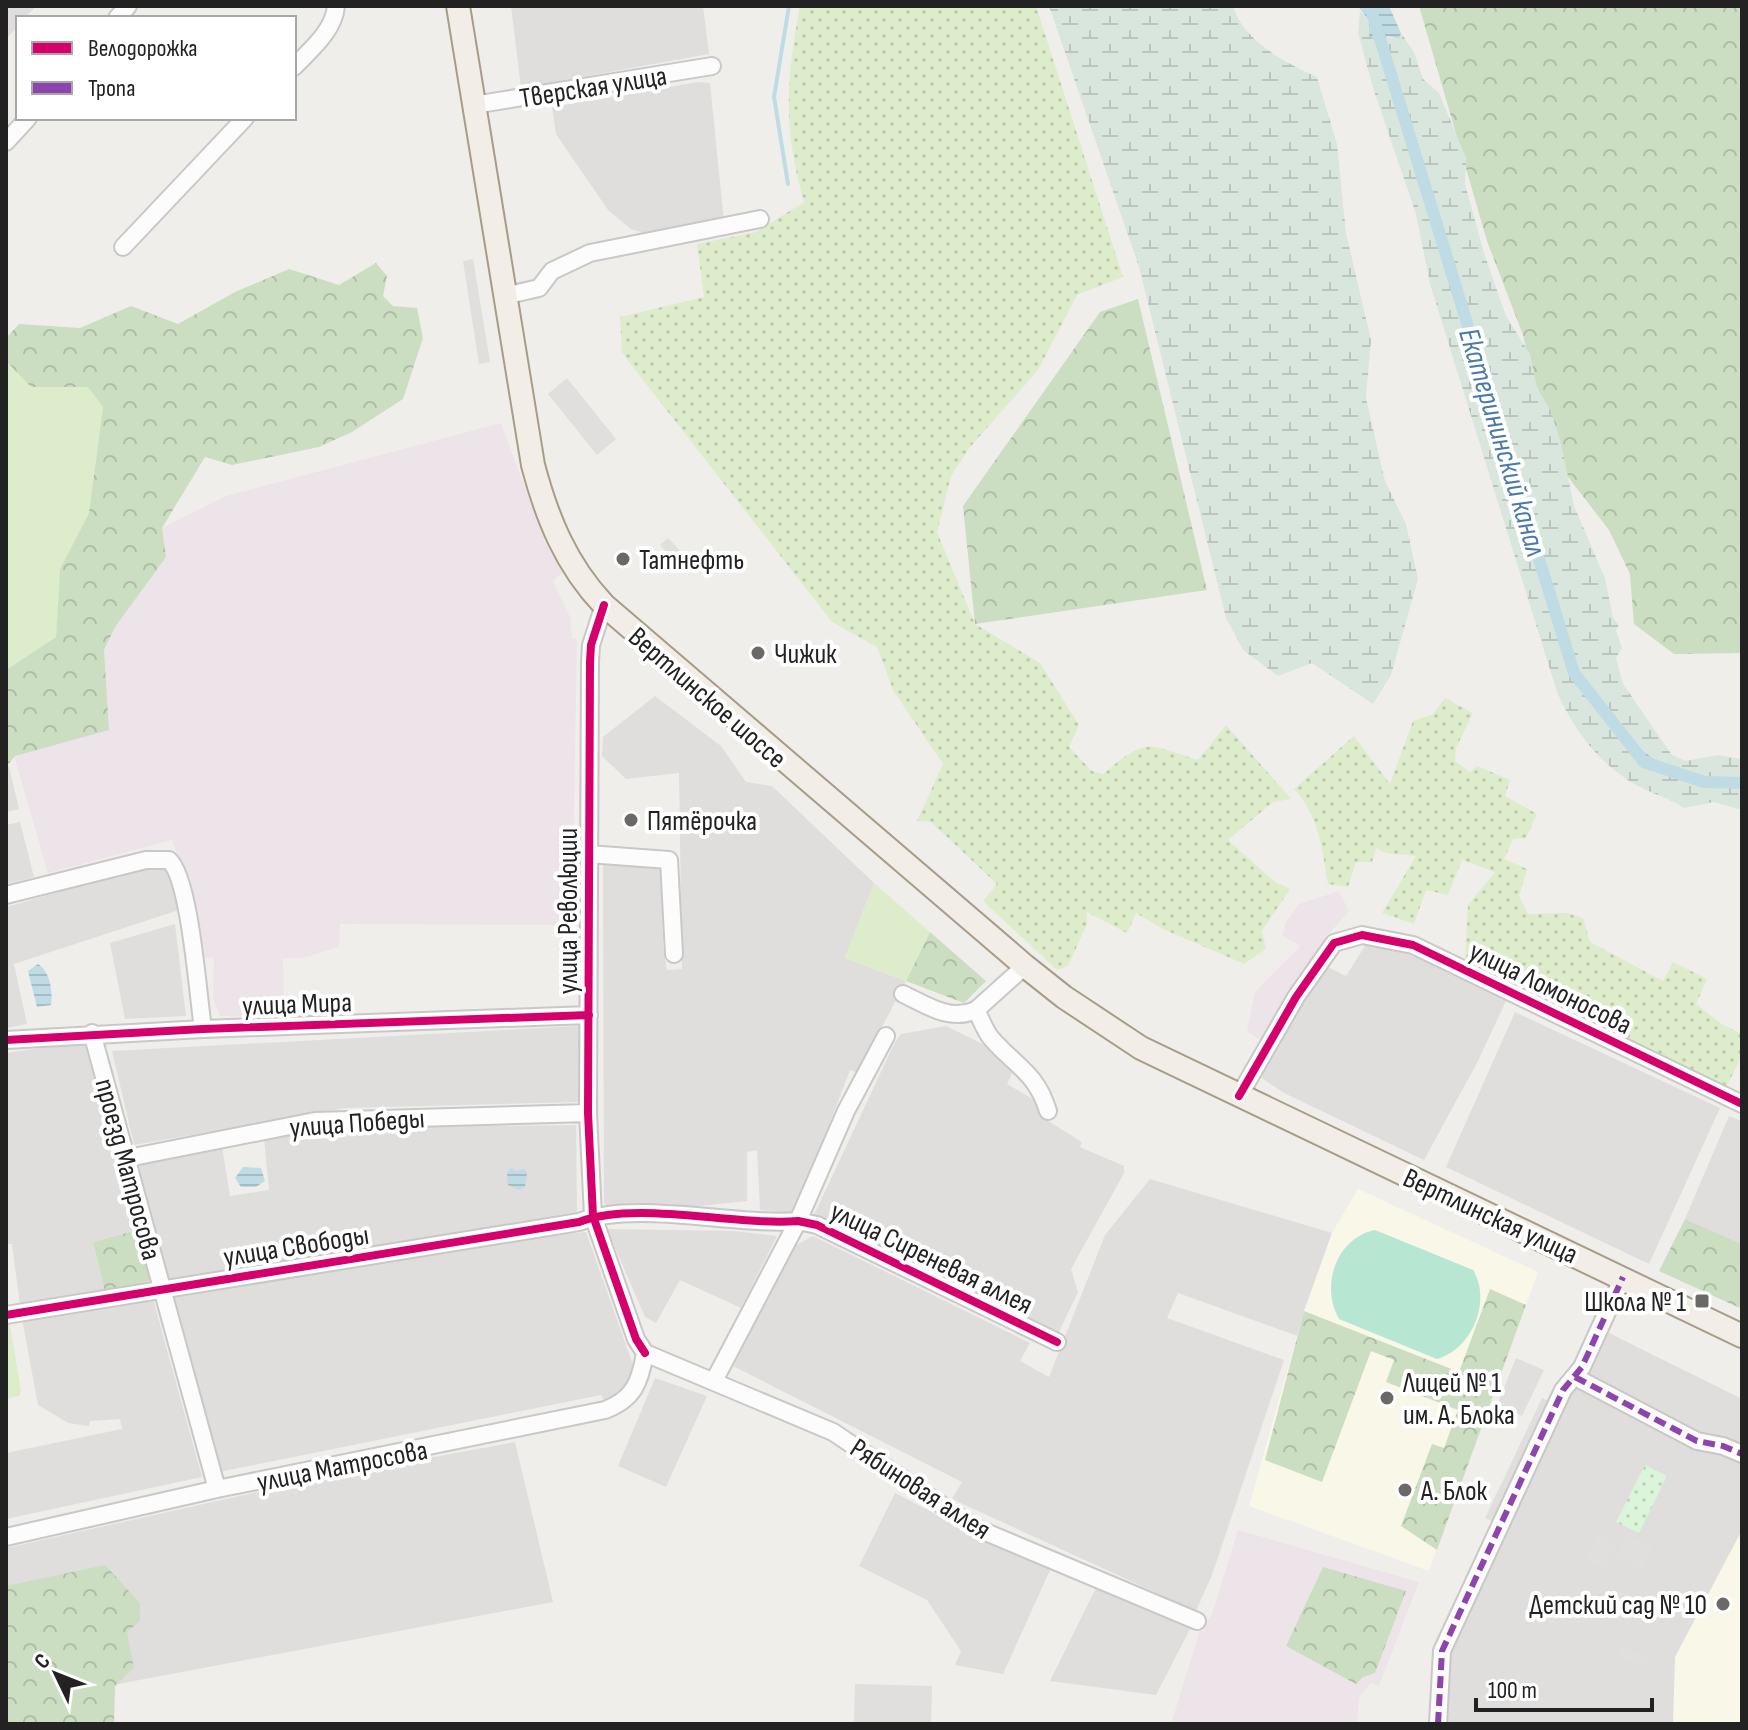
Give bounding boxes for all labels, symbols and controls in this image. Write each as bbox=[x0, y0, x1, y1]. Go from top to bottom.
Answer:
legend bbox=[16, 16, 296, 120]
text: Велодорожка bbox=[88, 34, 198, 63]
street label: Тверская улица bbox=[517, 60, 669, 115]
text: Тропа bbox=[88, 74, 135, 103]
water label: Екатерининский канал bbox=[1450, 324, 1554, 561]
place label: Татнефть bbox=[639, 544, 744, 577]
marker: Татнефть bbox=[614, 550, 632, 568]
street label: Вертлинское шоссе bbox=[621, 621, 793, 776]
place label: Чижик bbox=[774, 638, 837, 671]
marker: Чижик bbox=[749, 644, 767, 662]
place label: Пятёрочка bbox=[647, 805, 757, 838]
marker: Пятёрочка bbox=[622, 811, 640, 829]
street label: улица Революции bbox=[552, 828, 585, 994]
street label: улица Ломоносова bbox=[1464, 935, 1637, 1042]
street label: улица Мира bbox=[242, 986, 352, 1023]
street label: проезд Матросова bbox=[87, 1075, 168, 1264]
street label: улица Победы bbox=[288, 1102, 426, 1145]
street label: Вертлинская улица bbox=[1398, 1161, 1583, 1271]
street label: улица Сиреневая аллея bbox=[825, 1195, 1038, 1322]
street label: улица Свободы bbox=[221, 1219, 371, 1274]
place label: Школа № 1 bbox=[1584, 1286, 1686, 1319]
marker: Школа № 1 bbox=[1693, 1292, 1711, 1310]
place label: Лицей № 1 им. А. Блока bbox=[1402, 1367, 1515, 1432]
marker: Лицей № 1 им. А. Блока bbox=[1378, 1389, 1396, 1407]
street label: Рябиновая аллея bbox=[844, 1432, 996, 1547]
street label: улица Матросова bbox=[254, 1434, 430, 1499]
place label: А. Блок bbox=[1420, 1475, 1488, 1508]
marker: А. Блок bbox=[1396, 1481, 1414, 1499]
place label: Детский сад № 10 bbox=[1529, 1589, 1707, 1622]
marker: Детский сад № 10 bbox=[1714, 1595, 1732, 1613]
north arrow bbox=[16, 1634, 96, 1714]
text: С bbox=[29, 1648, 56, 1675]
scale bar bbox=[1476, 1662, 1652, 1712]
text: 100 m bbox=[1488, 1676, 1537, 1705]

